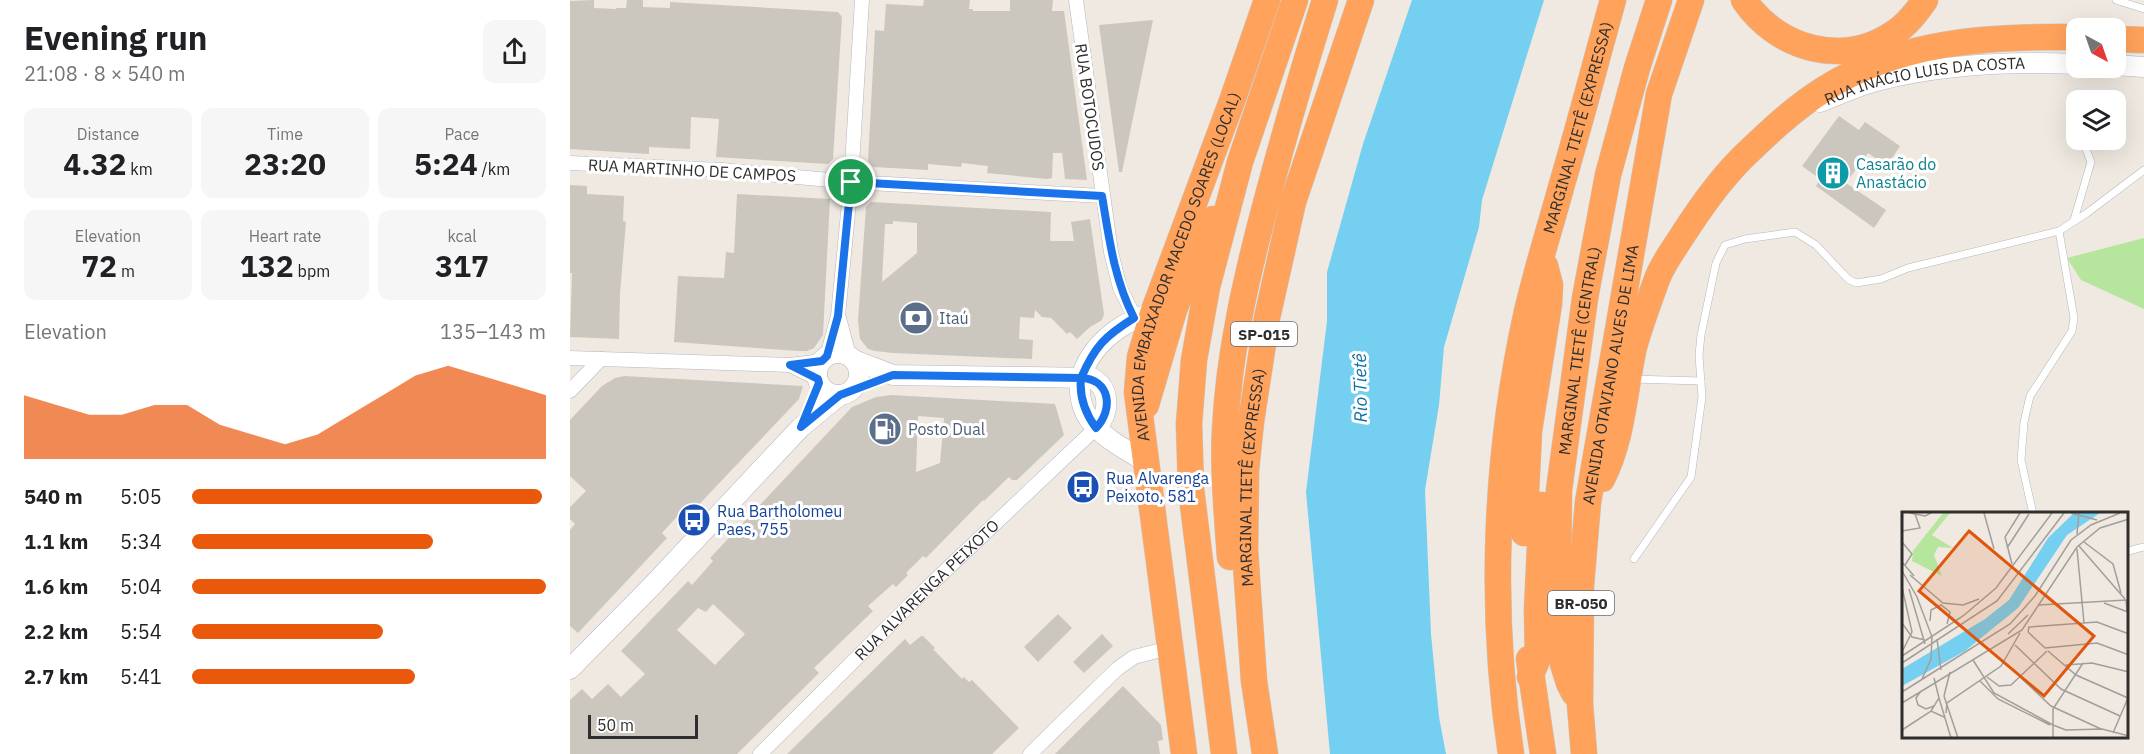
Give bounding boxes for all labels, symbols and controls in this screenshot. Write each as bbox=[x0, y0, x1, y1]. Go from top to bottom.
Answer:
text: Evening run bbox=[24, 16, 208, 59]
north arrow bbox=[2066, 18, 2126, 78]
map controls bbox=[2066, 18, 2126, 150]
street label: MARGINAL TIETÊ (EXPRESSA) bbox=[1538, 19, 1617, 236]
button: share bbox=[483, 20, 546, 83]
street label: RUA BOTOCUDOS bbox=[1071, 42, 1109, 172]
street label: RUA INÁCIO LUIS DA COSTA bbox=[1821, 53, 2025, 109]
text: 21:08 · 8 × 540 m bbox=[24, 60, 185, 87]
street label: AVENIDA EMBAIXADOR MACEDO SOARES (LOCAL) bbox=[1127, 90, 1244, 443]
button: layers bbox=[2066, 90, 2126, 150]
text: Distance bbox=[77, 124, 139, 144]
text: Time bbox=[267, 124, 303, 144]
text: Pace bbox=[445, 124, 479, 144]
text: 4.32 bbox=[63, 144, 127, 183]
text: 23:20 bbox=[244, 144, 326, 183]
text: 5:24 bbox=[414, 144, 478, 183]
place label: Casarão do Anastácio bbox=[1856, 154, 1936, 192]
street label: RUA MARTINHO DE CAMPOS bbox=[587, 155, 797, 185]
building icon: Casarão do Anastácio bbox=[1815, 155, 1851, 191]
pin bbox=[825, 156, 876, 207]
text: km bbox=[127, 159, 153, 179]
text: /km bbox=[478, 159, 510, 179]
icon: arrive bbox=[834, 165, 867, 198]
text: Elevation bbox=[75, 226, 141, 246]
text: Heart rate bbox=[249, 226, 321, 246]
text: kcal bbox=[447, 226, 477, 246]
street label: AVENIDA OTAVIANO ALVES DE LIMA bbox=[1578, 243, 1643, 506]
street label: MARGINAL TIETÊ (CENTRAL) bbox=[1554, 245, 1604, 456]
text: 72 bbox=[81, 246, 117, 285]
text: 132 bbox=[240, 246, 294, 285]
text: 317 bbox=[435, 246, 489, 285]
text: m bbox=[117, 261, 135, 281]
text: bpm bbox=[294, 261, 330, 281]
bank icon: Itaú bbox=[898, 300, 934, 336]
place label: Itaú bbox=[939, 308, 969, 328]
text: Elevation bbox=[24, 318, 107, 345]
text: 135–143 m bbox=[440, 318, 546, 345]
road number: SP-015 bbox=[1231, 322, 1297, 346]
water label: Rio Tietê bbox=[1348, 353, 1372, 423]
street label: MARGINAL TIETÊ (EXPRESSA) bbox=[1235, 367, 1269, 587]
fuel station icon: Posto Dual bbox=[867, 411, 903, 447]
place label: Posto Dual bbox=[908, 419, 985, 439]
place label: Rua Alvarenga Peixoto, 581 bbox=[1106, 468, 1209, 506]
bus stop icon: Rua Alvarenga Peixoto, 581 bbox=[1065, 469, 1101, 505]
text: 540 m bbox=[24, 483, 83, 510]
text: 5:05 bbox=[120, 483, 162, 510]
place label: Rua Bartholomeu Paes, 755 bbox=[717, 501, 842, 539]
bus stop icon: Rua Bartholomeu Paes, 755 bbox=[676, 502, 712, 538]
inset map bbox=[1902, 512, 2129, 739]
street label: RUA ALVARENGA PEIXOTO bbox=[850, 515, 1003, 664]
text: 1.1 km bbox=[24, 528, 88, 555]
text: 5:34 bbox=[120, 528, 162, 555]
text: 1.6 km bbox=[24, 573, 88, 600]
text: 5:04 bbox=[120, 573, 162, 600]
road number: BR-050 bbox=[1548, 591, 1614, 615]
text: 2.2 km bbox=[24, 618, 88, 645]
text: 5:54 bbox=[120, 618, 162, 645]
text: 2.7 km bbox=[24, 663, 88, 690]
text: 5:41 bbox=[120, 663, 162, 690]
scale bar bbox=[588, 712, 698, 740]
text: 50 m bbox=[597, 715, 634, 735]

